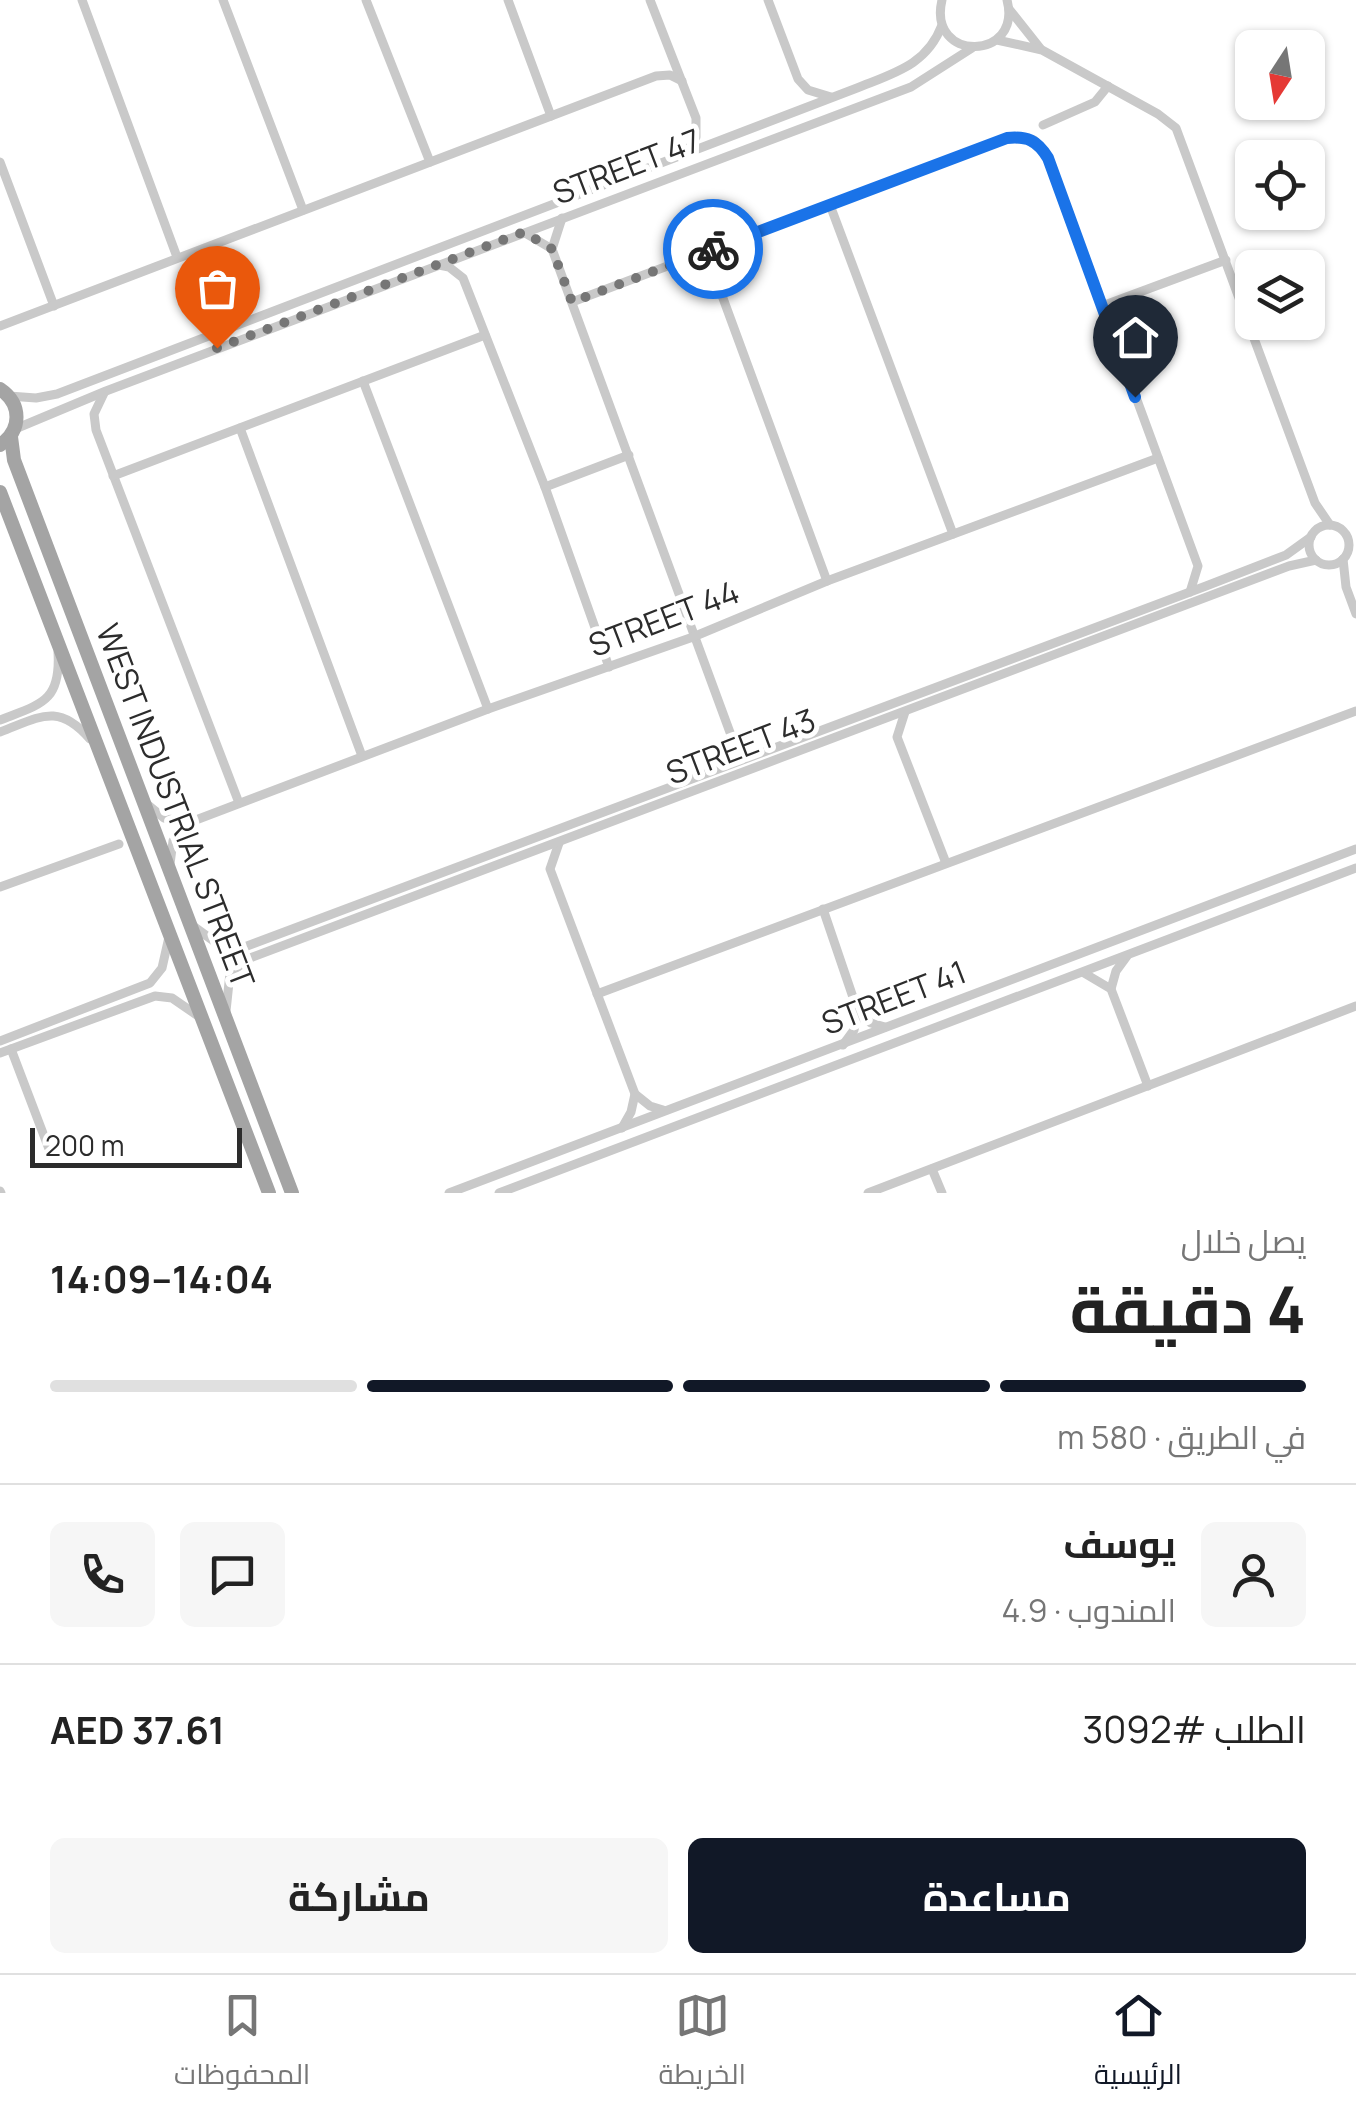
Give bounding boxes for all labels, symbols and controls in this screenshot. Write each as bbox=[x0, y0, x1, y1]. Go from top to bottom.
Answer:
north arrow bbox=[1235, 30, 1325, 120]
map controls bbox=[1235, 30, 1325, 340]
street label: STREET 47 bbox=[546, 118, 707, 214]
button: locate bbox=[1235, 140, 1325, 230]
courier bbox=[663, 199, 763, 299]
icon: bike bbox=[686, 222, 741, 277]
pin bbox=[175, 246, 260, 349]
button: layers bbox=[1235, 250, 1325, 340]
icon: bag bbox=[190, 261, 245, 316]
pin bbox=[1093, 295, 1178, 398]
icon: home bbox=[1108, 310, 1163, 365]
street label: STREET 44 bbox=[582, 569, 745, 667]
street label: WEST INDUSTRIAL STREET bbox=[86, 617, 266, 994]
street label: STREET 43 bbox=[660, 697, 822, 795]
street label: STREET 41 bbox=[815, 949, 972, 1045]
scale bar bbox=[30, 1123, 242, 1168]
text: 200 m bbox=[45, 1126, 124, 1164]
text: يصل خلال bbox=[1181, 1219, 1306, 1263]
text: 14:04–14:09 bbox=[50, 1252, 273, 1304]
text: 4 دقيقة bbox=[1070, 1264, 1306, 1353]
text: في الطريق · 580 m bbox=[1057, 1415, 1306, 1459]
text: يوسف bbox=[1063, 1517, 1176, 1569]
button: phone bbox=[50, 1522, 155, 1627]
button: chat bbox=[180, 1522, 285, 1627]
button: person bbox=[1201, 1522, 1306, 1627]
text: المندوب · 4.9 bbox=[1001, 1588, 1176, 1632]
text: الطلب #3092 bbox=[1082, 1702, 1306, 1754]
text: AED 37.61 bbox=[50, 1703, 225, 1755]
button: مشاركة bbox=[50, 1838, 668, 1953]
button: مساعدة bbox=[688, 1838, 1306, 1953]
tab: المحفوظات bbox=[174, 1988, 310, 2100]
tab: الخريطة bbox=[659, 1988, 746, 2100]
tab: الرئيسية bbox=[1094, 1988, 1182, 2100]

